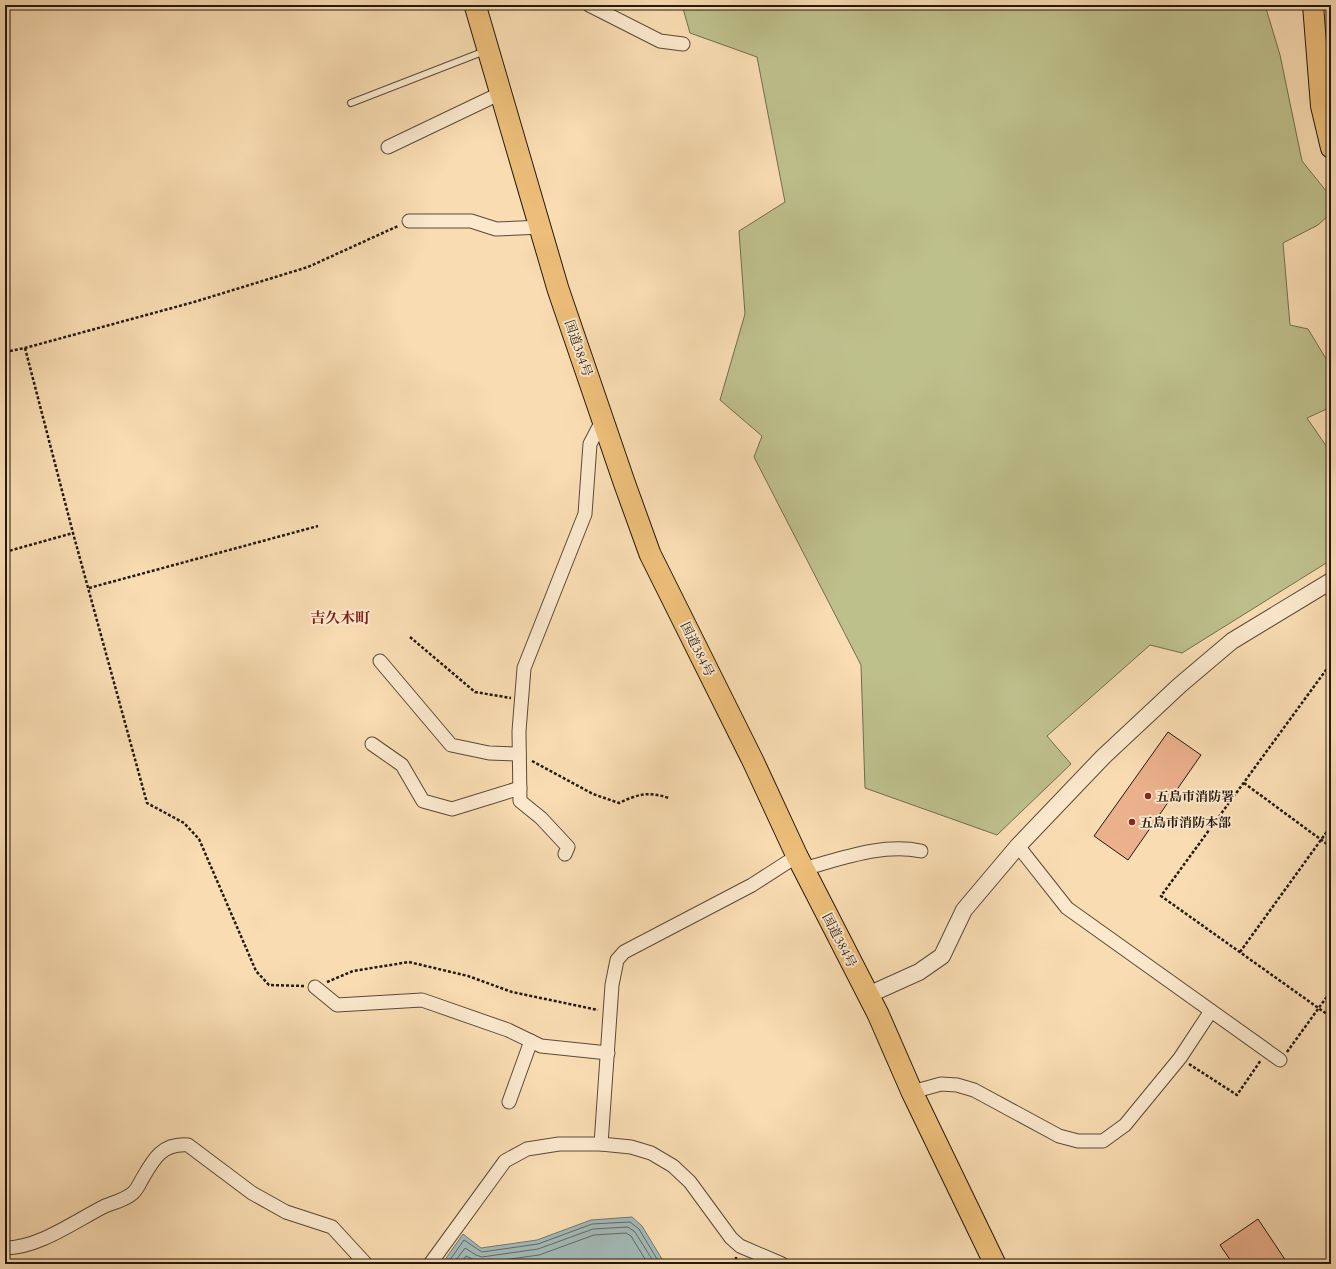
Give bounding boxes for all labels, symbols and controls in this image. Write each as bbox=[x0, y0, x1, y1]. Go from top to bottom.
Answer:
street label: 国道384号 bbox=[560, 318, 596, 379]
district label: 吉久木町 bbox=[310, 608, 370, 628]
street label: 国道384号 bbox=[676, 619, 718, 680]
place label: 五島市消防署 bbox=[1156, 788, 1234, 806]
marker: 五島市消防署 bbox=[1143, 791, 1153, 801]
place label: 五島市消防本部 bbox=[1140, 814, 1231, 832]
marker: 五島市消防本部 bbox=[1127, 817, 1137, 827]
street label: 国道384号 bbox=[818, 910, 861, 971]

